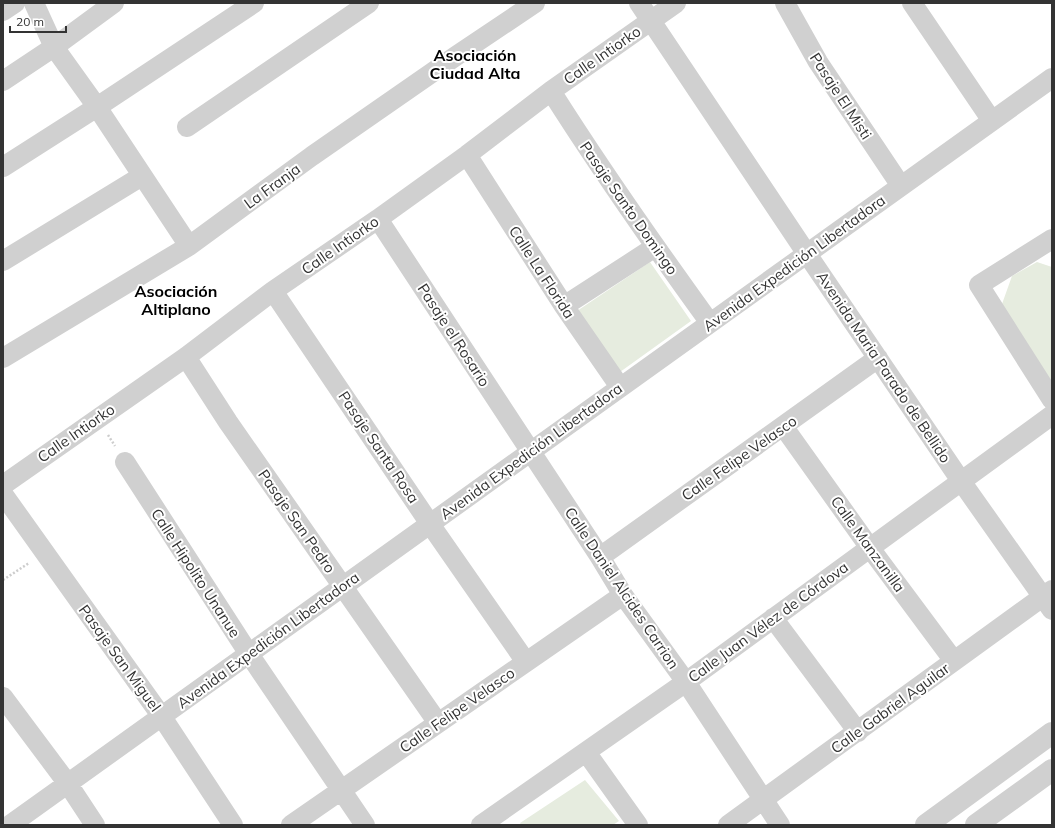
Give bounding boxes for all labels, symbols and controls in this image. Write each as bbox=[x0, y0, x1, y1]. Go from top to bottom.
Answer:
scale bar bbox=[10, 8, 66, 34]
text: 20 m bbox=[16, 14, 44, 29]
street label: Calle Intiorko bbox=[560, 21, 644, 89]
district label: Asociación Ciudad Alta bbox=[430, 45, 520, 83]
street label: Pasaje El Misti bbox=[806, 49, 876, 143]
street label: Pasaje Santo Domingo bbox=[576, 138, 682, 278]
street label: La Franja bbox=[240, 159, 304, 213]
street label: Avenida Expedición Libertadora bbox=[699, 190, 889, 336]
street label: Calle Intiorko bbox=[298, 211, 382, 279]
street label: Calle La Florida bbox=[505, 222, 579, 322]
street label: Avenida Maria Parado de Bellido bbox=[813, 268, 955, 466]
street label: Pasaje el Rosario bbox=[414, 280, 494, 390]
district label: Asociación Altiplano bbox=[135, 281, 217, 319]
street label: Avenida Expedición Libertadora bbox=[436, 378, 626, 524]
street label: Pasaje Santa Rosa bbox=[334, 387, 424, 507]
street label: Calle Intiorko bbox=[34, 399, 118, 467]
street label: Calle Felipe Velasco bbox=[678, 411, 800, 505]
street label: Pasaje San Pedro bbox=[254, 466, 340, 576]
street label: Calle Manzanilla bbox=[827, 492, 909, 596]
street label: Calle Daniel Alcides Carrion bbox=[561, 503, 683, 673]
street label: Calle Hipolito Unanue bbox=[147, 505, 245, 641]
street label: Calle Juan Vélez de Córdova bbox=[684, 557, 852, 687]
street label: Avenida Expedición Libertadora bbox=[173, 567, 363, 713]
street label: Pasaje San Miguel bbox=[75, 601, 165, 715]
street label: Calle Gabriel Aguilar bbox=[827, 658, 954, 757]
street label: Calle Felipe Velasco bbox=[396, 663, 518, 757]

